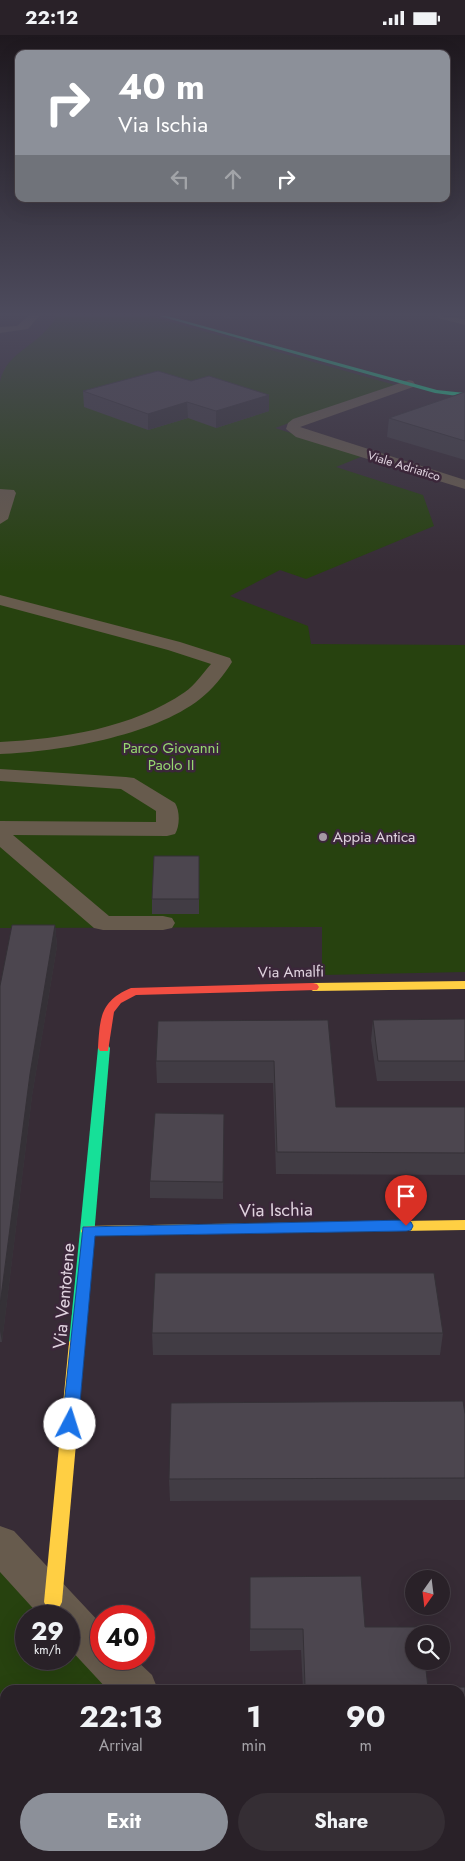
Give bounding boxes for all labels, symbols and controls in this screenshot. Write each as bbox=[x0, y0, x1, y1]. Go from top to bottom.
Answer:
text: 22:12 bbox=[25, 4, 78, 31]
text: 40 m bbox=[118, 62, 205, 112]
icon: right bbox=[35, 70, 100, 135]
text: Via Ischia bbox=[118, 108, 208, 140]
icon: left bbox=[166, 165, 194, 193]
icon: ahead bbox=[219, 165, 247, 193]
icon: right bbox=[272, 165, 300, 193]
street label: Viale Adriatico bbox=[365, 446, 443, 486]
park label: Parco Giovanni Paolo II bbox=[123, 737, 219, 776]
place label: Appia Antica bbox=[333, 826, 415, 848]
marker: Appia Antica bbox=[317, 831, 329, 843]
street label: Via Amalfi bbox=[258, 960, 324, 984]
pin bbox=[385, 1175, 427, 1226]
icon: arrive bbox=[392, 1182, 420, 1210]
street label: Via Ischia bbox=[239, 1196, 313, 1224]
street label: Via Ventotene bbox=[46, 1242, 82, 1350]
position arrow bbox=[43, 1397, 95, 1449]
north arrow bbox=[405, 1570, 450, 1615]
map controls bbox=[405, 1570, 450, 1670]
speed limit sign: 40 bbox=[90, 1605, 155, 1670]
text: 29 bbox=[31, 1613, 64, 1649]
button: search bbox=[405, 1625, 450, 1670]
text: km/h bbox=[34, 1641, 61, 1659]
text: 22:13 bbox=[79, 1695, 162, 1738]
text: 1 bbox=[246, 1695, 262, 1738]
text: 90 bbox=[346, 1695, 386, 1738]
text: Arrival bbox=[99, 1734, 143, 1757]
text: min bbox=[241, 1734, 267, 1757]
text: m bbox=[359, 1734, 372, 1757]
button: Exit bbox=[20, 1793, 228, 1851]
button: Share bbox=[238, 1793, 445, 1851]

